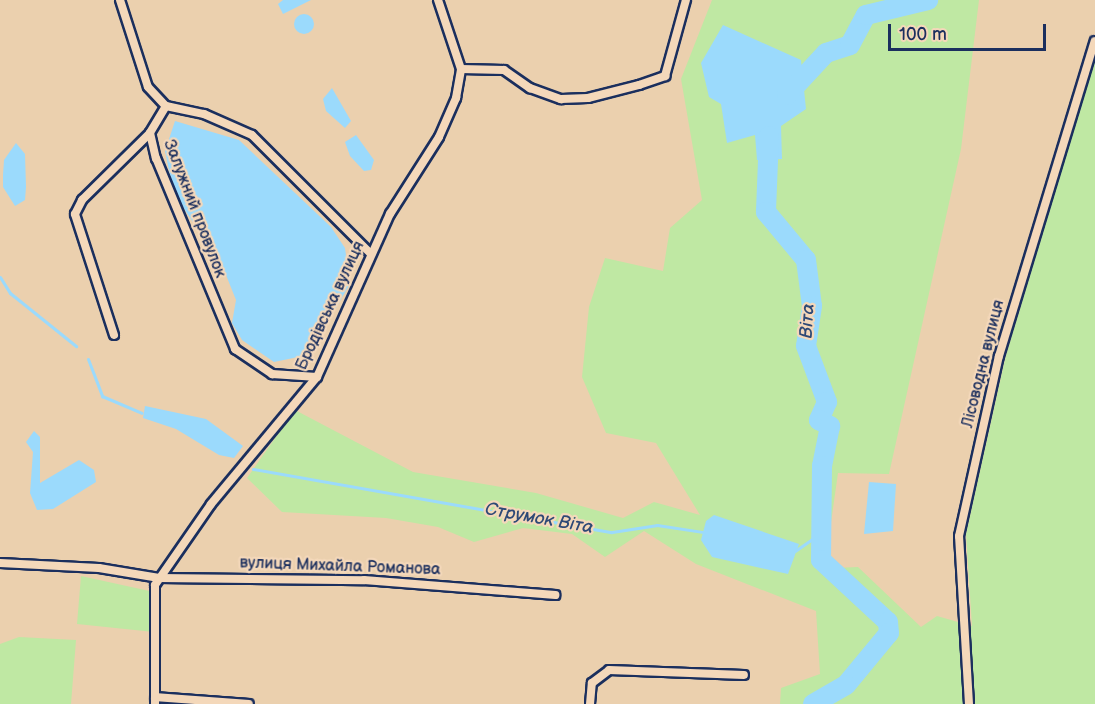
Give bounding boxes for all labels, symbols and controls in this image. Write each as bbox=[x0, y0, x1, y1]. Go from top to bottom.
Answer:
scale bar bbox=[891, 12, 1048, 50]
text: 100 m bbox=[899, 24, 947, 45]
street label: Залужний провулок bbox=[159, 137, 229, 281]
street label: Бродівська вулиця bbox=[293, 239, 369, 373]
street label: Лісоводна вулиця bbox=[959, 298, 1009, 430]
water label: Віта bbox=[796, 303, 820, 339]
water label: Струмок Віта bbox=[483, 499, 595, 539]
street label: вулиця Михайла Романова bbox=[239, 554, 441, 580]

